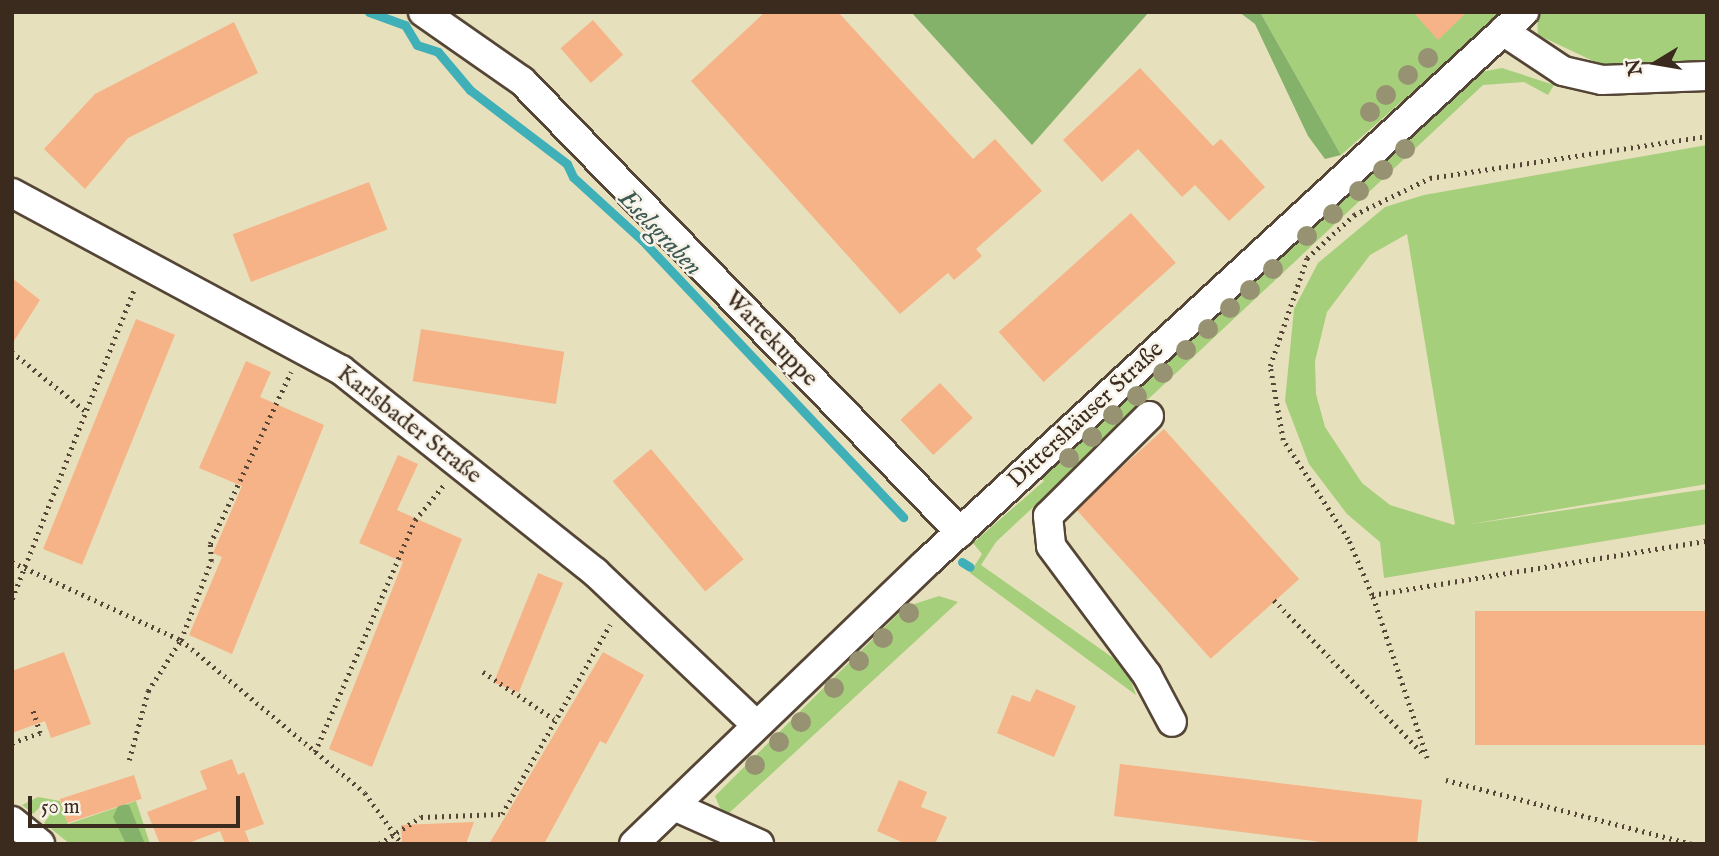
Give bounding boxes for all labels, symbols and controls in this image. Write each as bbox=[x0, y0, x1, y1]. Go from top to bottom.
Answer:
north arrow bbox=[1621, 28, 1691, 98]
text: N bbox=[1622, 57, 1649, 77]
water label: Eselsgraben bbox=[611, 183, 709, 283]
street label: Wartekuppe bbox=[718, 285, 824, 393]
street label: Dittershäuser Straße bbox=[1002, 335, 1170, 495]
street label: Karlsbader Straße bbox=[331, 360, 487, 490]
scale bar bbox=[32, 782, 243, 826]
text: 50 m bbox=[41, 794, 80, 821]

